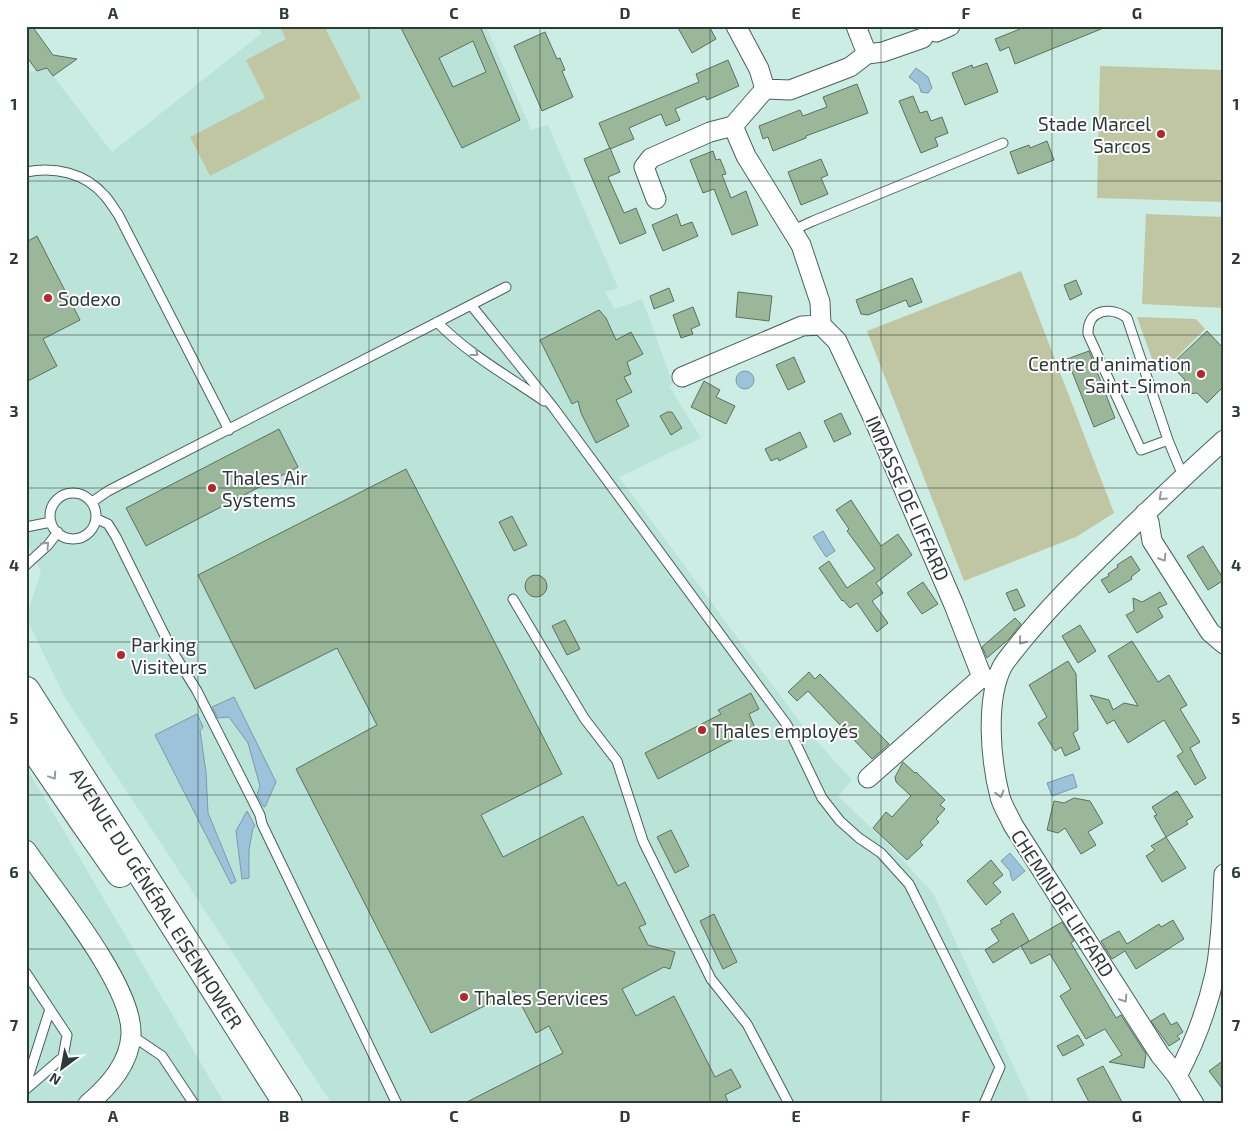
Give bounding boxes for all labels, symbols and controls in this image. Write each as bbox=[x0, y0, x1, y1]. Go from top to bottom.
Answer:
text: A bbox=[108, 3, 119, 22]
text: B bbox=[279, 3, 289, 22]
text: C bbox=[449, 3, 459, 22]
text: D bbox=[620, 3, 631, 22]
text: E bbox=[791, 3, 801, 22]
text: F bbox=[962, 3, 971, 22]
text: G bbox=[1132, 3, 1142, 22]
text: 1 bbox=[11, 94, 17, 113]
text: 1 bbox=[1233, 94, 1239, 113]
place label: Stade Marcel Sarcos bbox=[1038, 112, 1151, 157]
marker: Stade Marcel Sarcos bbox=[1155, 128, 1167, 140]
text: 2 bbox=[9, 248, 19, 267]
text: 2 bbox=[1231, 248, 1241, 267]
place label: Sodexo bbox=[58, 287, 121, 310]
marker: Sodexo bbox=[42, 292, 54, 304]
one-way arrow bbox=[469, 348, 478, 356]
place label: Centre d'animation Saint-Simon bbox=[1028, 352, 1191, 397]
marker: Centre d'animation Saint-Simon bbox=[1195, 368, 1207, 380]
text: 3 bbox=[9, 401, 19, 420]
text: 3 bbox=[1231, 401, 1241, 420]
street label: IMPASSE DE LIFFARD bbox=[861, 412, 955, 584]
place label: Thales Air Systems bbox=[222, 466, 308, 511]
marker: Thales Air Systems bbox=[206, 482, 218, 494]
one-way arrow bbox=[1159, 491, 1168, 500]
one-way arrow bbox=[40, 542, 49, 551]
one-way arrow bbox=[1156, 552, 1166, 561]
text: 4 bbox=[9, 555, 19, 574]
text: 4 bbox=[1231, 555, 1241, 574]
place label: Parking Visiteurs bbox=[131, 633, 207, 678]
one-way arrow bbox=[1019, 635, 1028, 644]
marker: Parking Visiteurs bbox=[115, 649, 127, 661]
text: 5 bbox=[10, 708, 19, 727]
text: 5 bbox=[1232, 708, 1241, 727]
place label: Thales employés bbox=[712, 719, 858, 742]
marker: Thales employés bbox=[696, 724, 708, 736]
street label: AVENUE DU GÉNÉRAL EISENHOWER bbox=[66, 763, 248, 1032]
one-way arrow bbox=[47, 771, 56, 780]
one-way arrow bbox=[994, 790, 1005, 799]
street label: CHEMIN DE LIFFARD bbox=[1007, 825, 1119, 981]
text: 6 bbox=[9, 862, 19, 881]
text: 6 bbox=[1231, 862, 1241, 881]
place label: Thales Services bbox=[474, 986, 609, 1009]
marker: Thales Services bbox=[458, 991, 470, 1003]
one-way arrow bbox=[1117, 993, 1127, 1002]
text: 7 bbox=[10, 1015, 19, 1034]
text: 7 bbox=[1232, 1015, 1241, 1034]
north arrow bbox=[38, 1042, 88, 1092]
text: N bbox=[46, 1070, 64, 1089]
text: A bbox=[108, 1106, 119, 1125]
text: B bbox=[279, 1106, 289, 1125]
text: C bbox=[449, 1106, 459, 1125]
text: D bbox=[620, 1106, 631, 1125]
text: E bbox=[791, 1106, 801, 1125]
text: F bbox=[962, 1106, 971, 1125]
text: G bbox=[1132, 1106, 1142, 1125]

